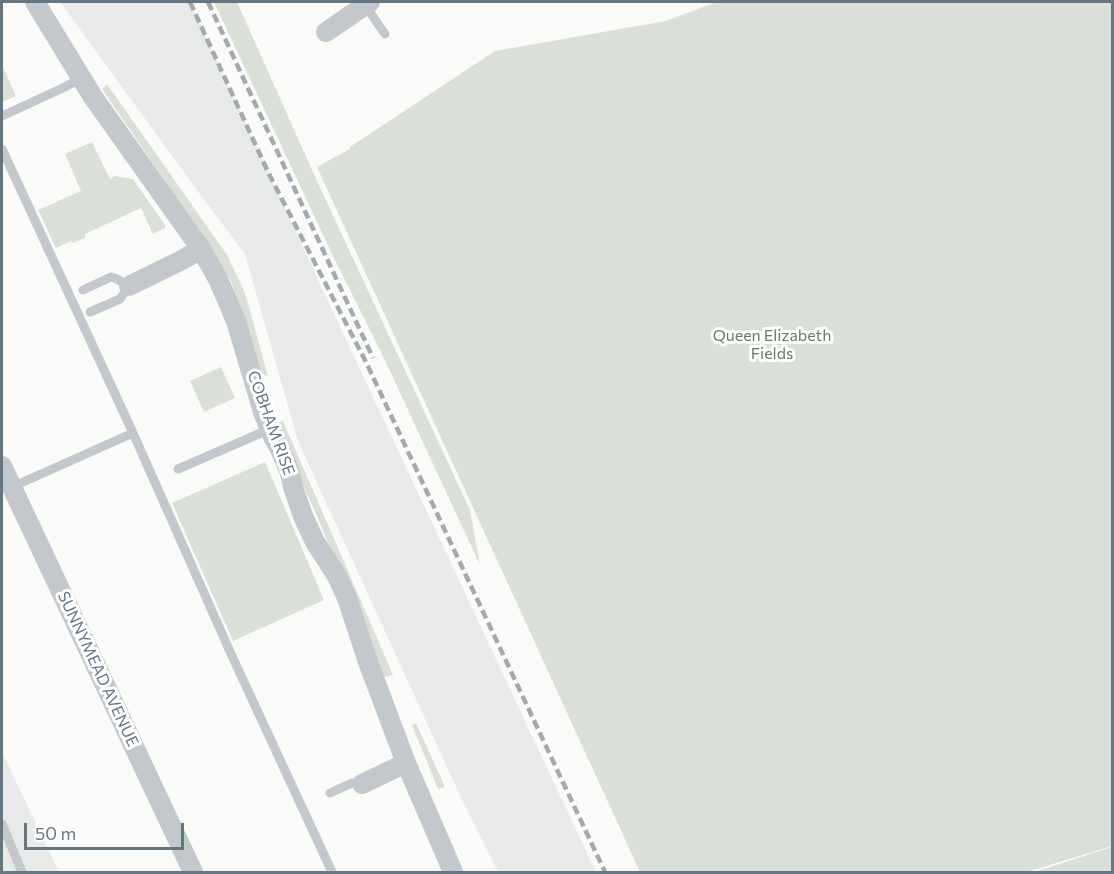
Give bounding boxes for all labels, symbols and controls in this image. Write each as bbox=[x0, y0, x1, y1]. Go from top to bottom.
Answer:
park label: Queen Elizabeth Fields bbox=[713, 326, 831, 364]
street label: COBHAM RISE bbox=[243, 368, 299, 478]
street label: SUNNYMEAD AVENUE bbox=[54, 588, 142, 750]
scale bar bbox=[27, 811, 188, 849]
text: 50 m bbox=[35, 822, 76, 844]

